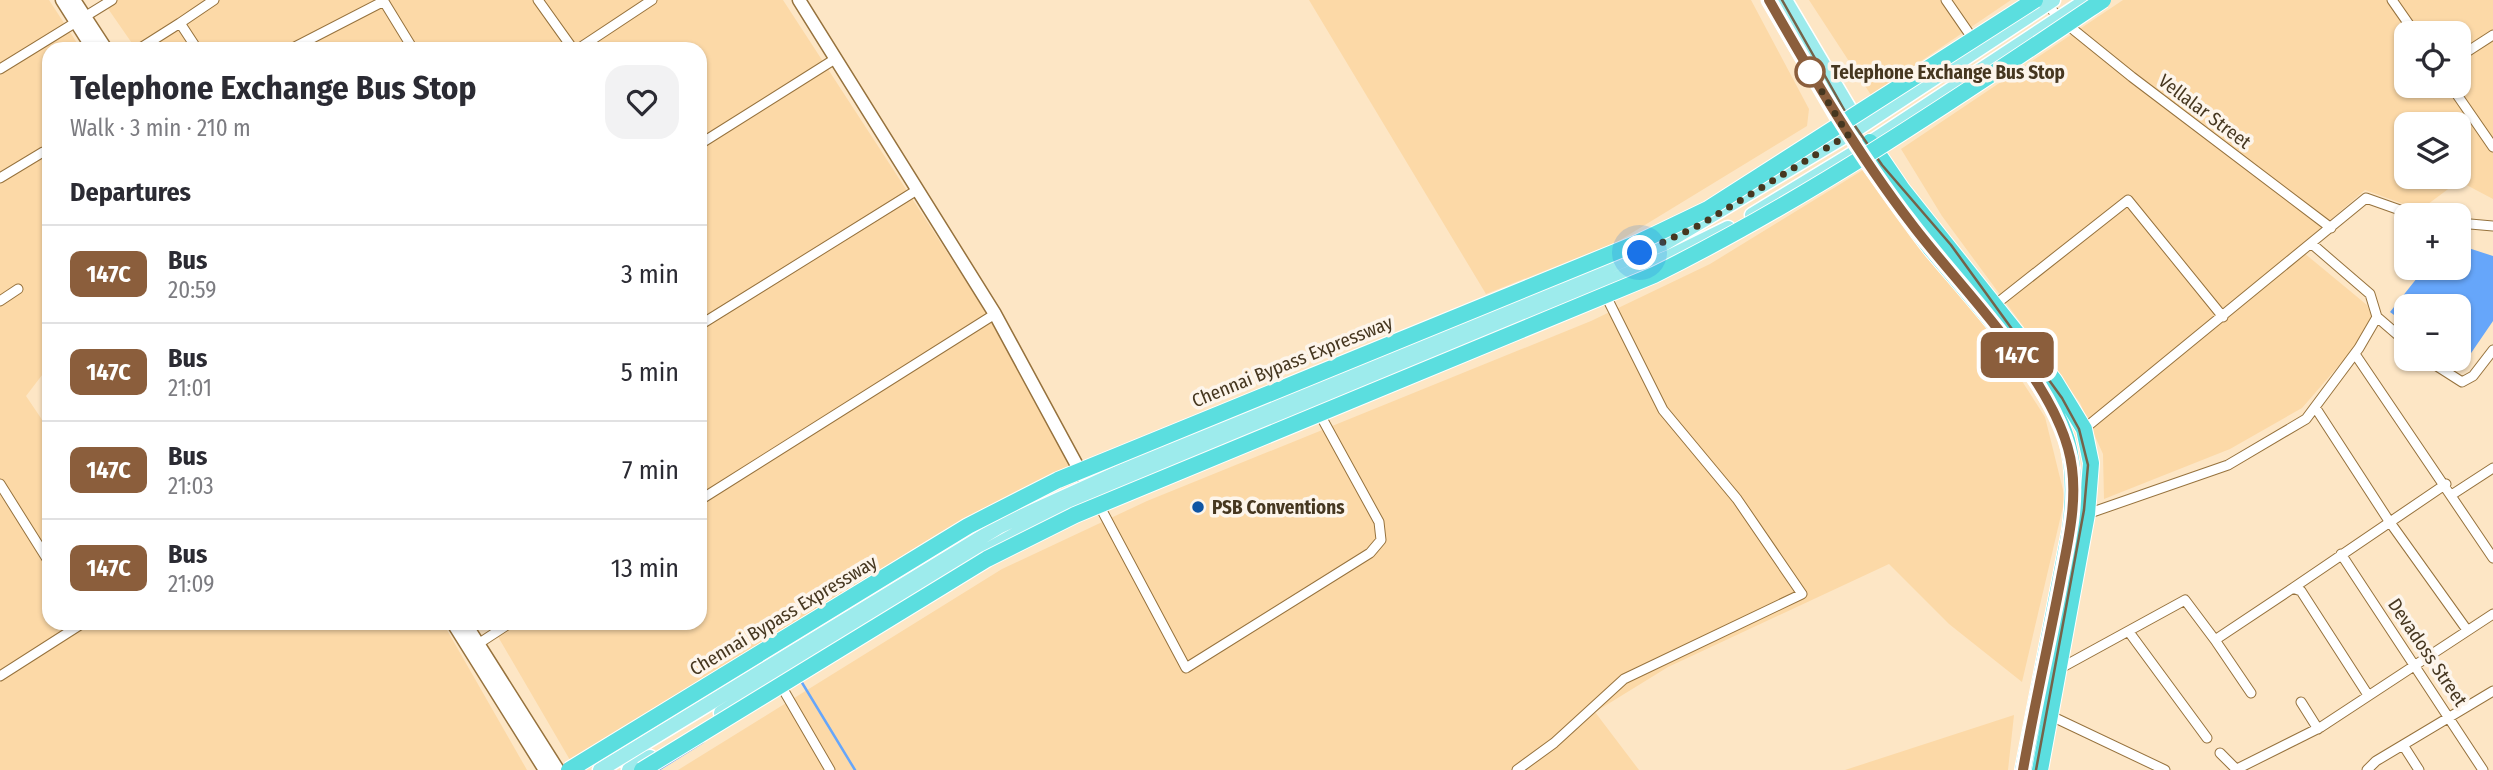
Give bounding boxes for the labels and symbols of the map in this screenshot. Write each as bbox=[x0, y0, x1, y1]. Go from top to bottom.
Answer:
marker: Telephone Exchange Bus Stop bbox=[1795, 57, 1825, 87]
place label: Telephone Exchange Bus Stop bbox=[1831, 61, 2065, 84]
street label: Vellalar Street bbox=[2154, 69, 2256, 154]
your location bbox=[1622, 235, 1657, 270]
street label: Chennai Bypass Expressway bbox=[1189, 310, 1396, 412]
line badge: 147C bbox=[1968, 332, 2066, 378]
place label: PSB Conventions bbox=[1212, 496, 1345, 519]
marker: PSB Conventions bbox=[1190, 499, 1206, 515]
street label: Chennai Bypass Expressway bbox=[685, 550, 882, 680]
street label: Devadoss Street bbox=[2383, 594, 2473, 711]

